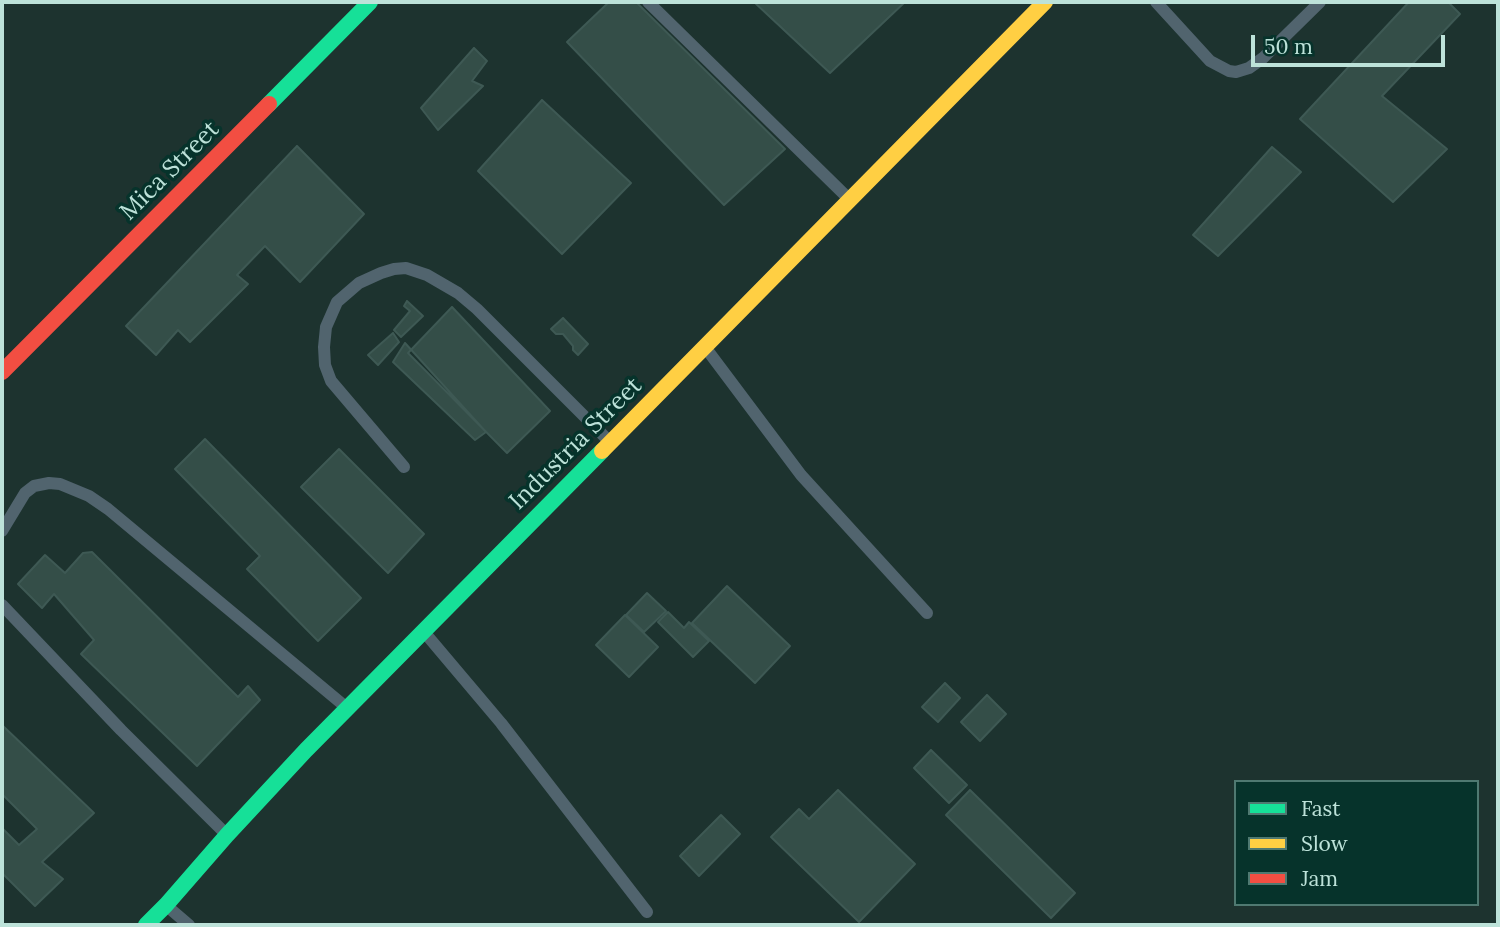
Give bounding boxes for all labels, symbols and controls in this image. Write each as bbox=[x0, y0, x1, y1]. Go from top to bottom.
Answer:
scale bar bbox=[1255, 21, 1449, 65]
text: 50 m bbox=[1264, 33, 1313, 60]
street label: Mica Street bbox=[114, 115, 226, 227]
street label: Industria Street bbox=[504, 372, 648, 516]
legend bbox=[1234, 780, 1479, 906]
text: Fast bbox=[1301, 795, 1340, 822]
text: Slow bbox=[1301, 830, 1348, 857]
text: Jam bbox=[1301, 865, 1338, 892]

